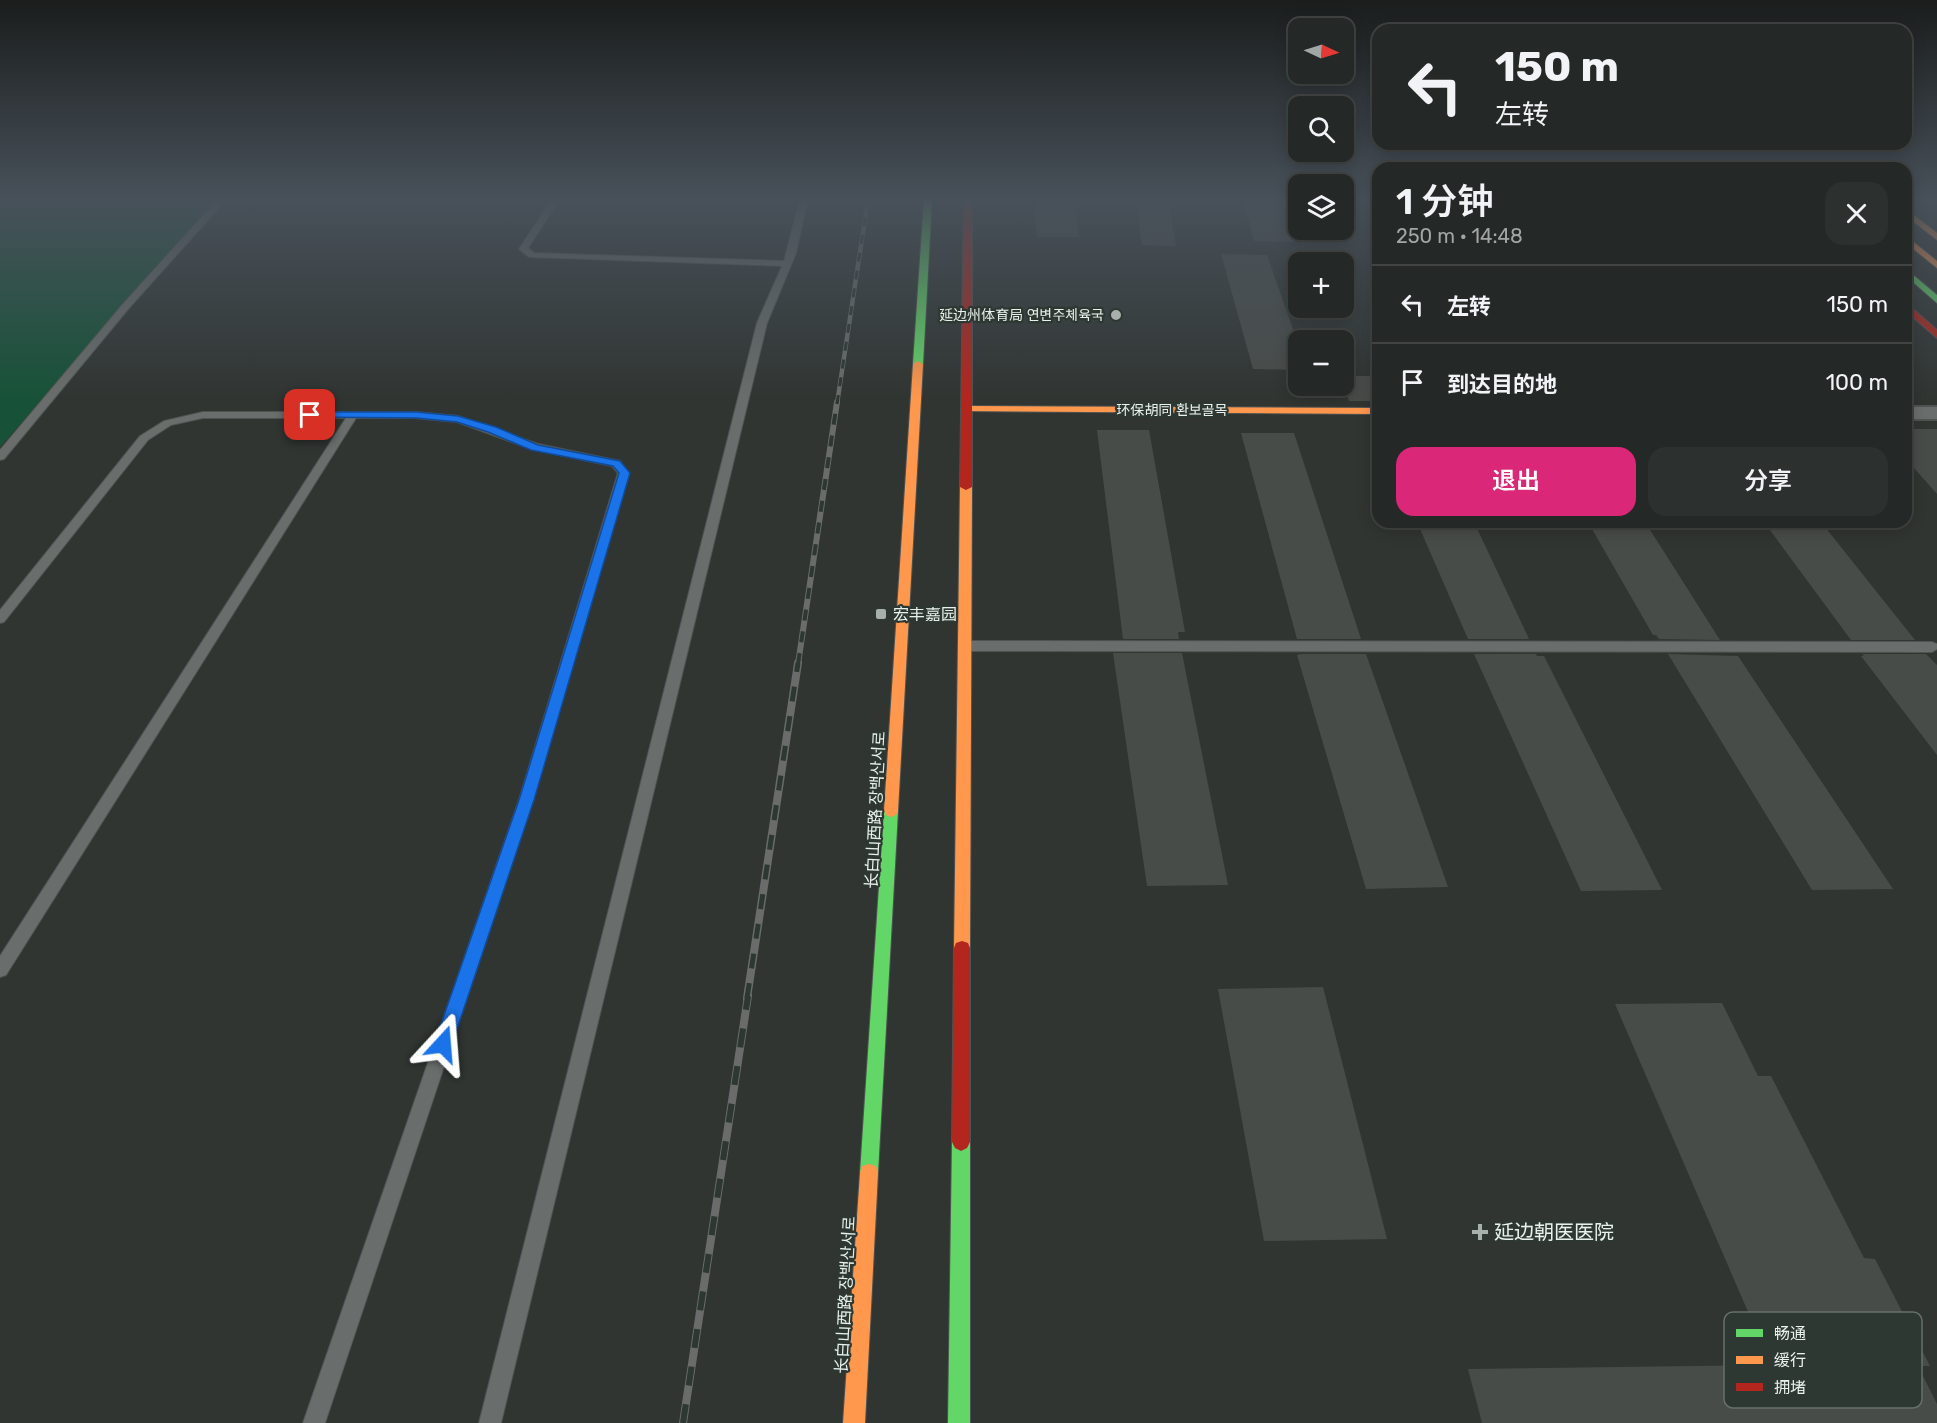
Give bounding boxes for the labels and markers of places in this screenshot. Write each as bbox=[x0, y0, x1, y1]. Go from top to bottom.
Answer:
place label: 延边州体育局 연변주체육국 bbox=[939, 307, 1104, 324]
marker: 延边州体育局 연변주체육국 bbox=[1109, 308, 1123, 322]
pin bbox=[284, 389, 335, 440]
place label: 宏丰嘉园 bbox=[893, 605, 957, 624]
marker: 宏丰嘉园 bbox=[874, 607, 888, 621]
place label: 延边朝医医院 bbox=[1494, 1220, 1614, 1244]
marker: 延边朝医医院 bbox=[1471, 1223, 1489, 1241]

